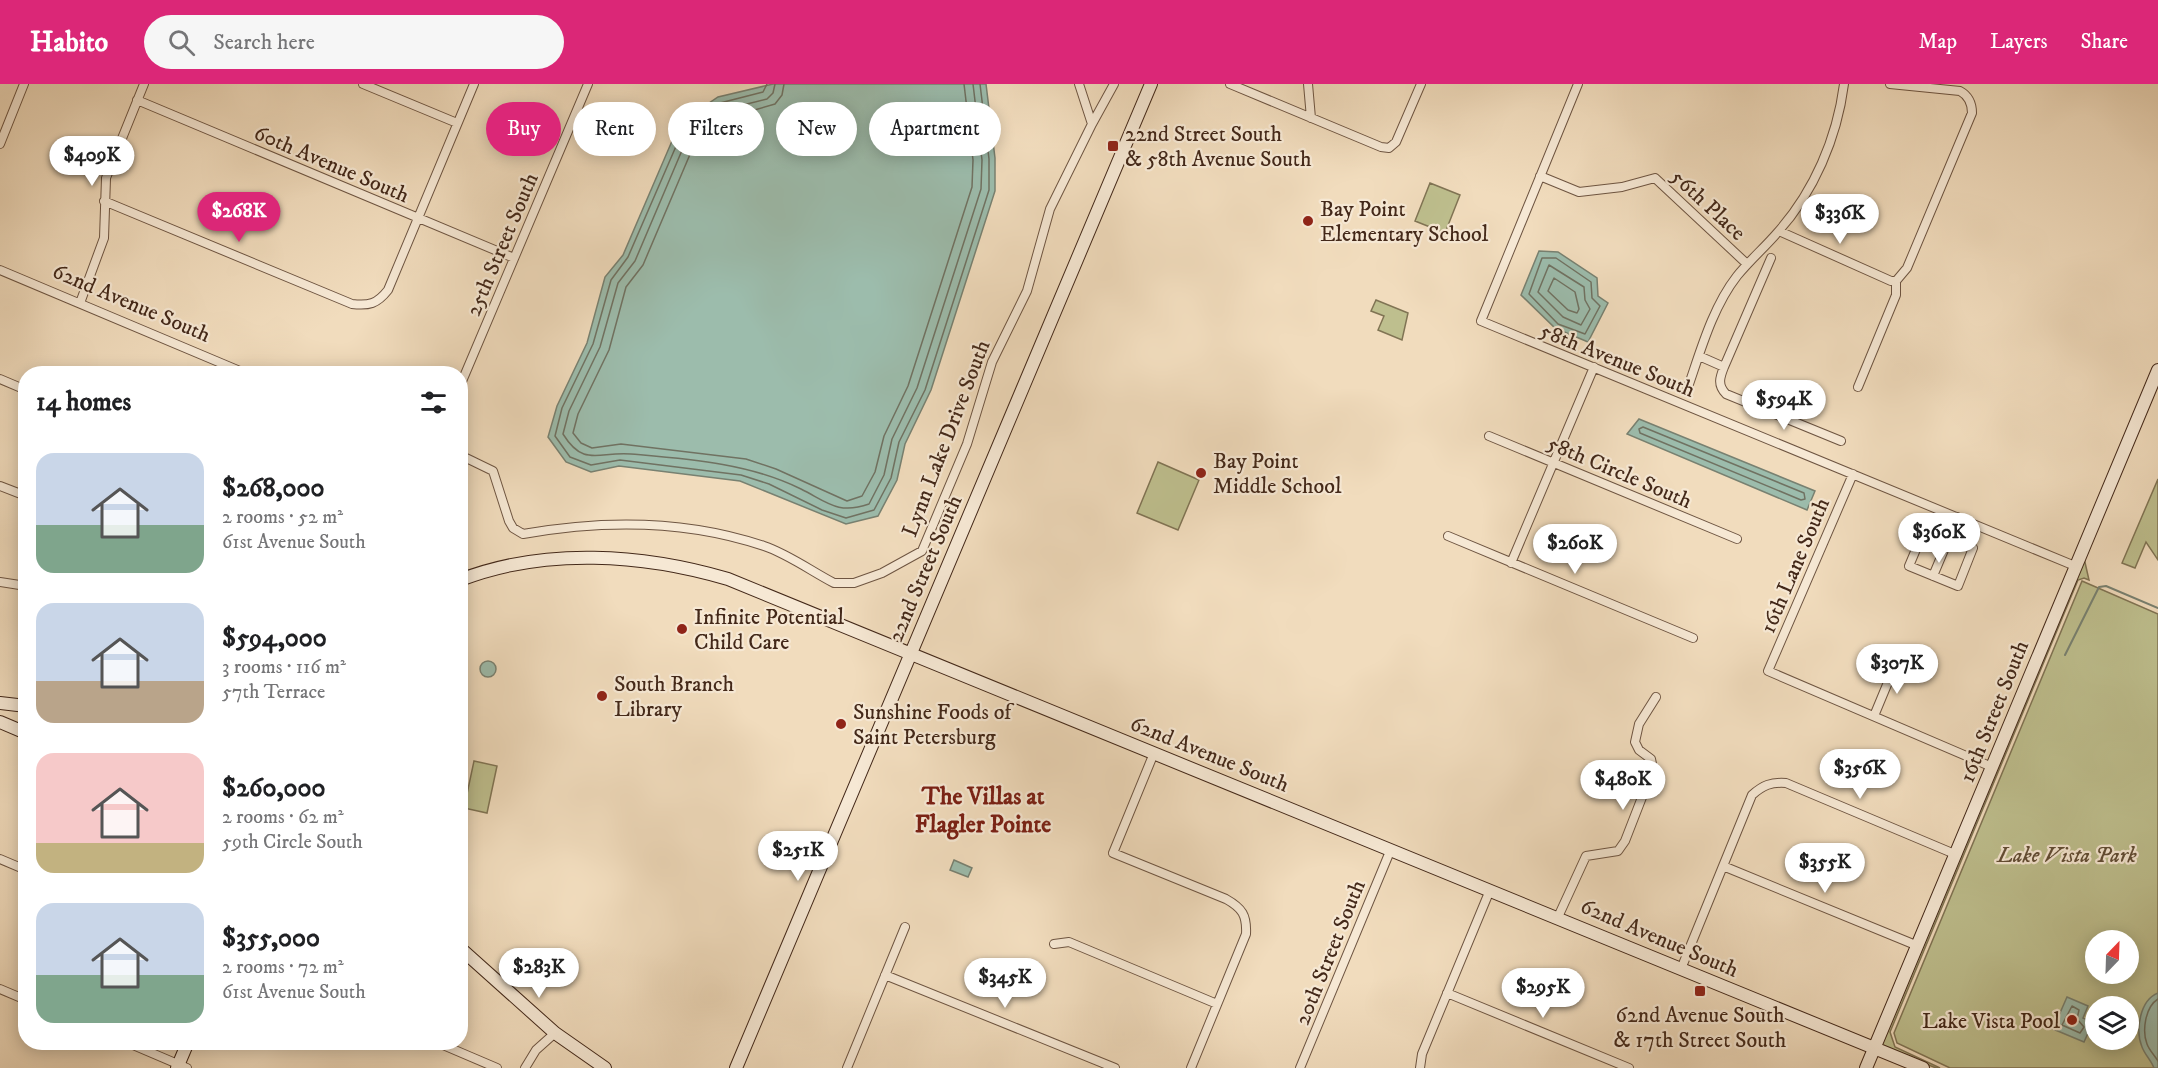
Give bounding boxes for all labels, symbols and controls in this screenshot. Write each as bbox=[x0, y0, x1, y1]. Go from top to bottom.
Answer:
search box bbox=[144, 15, 564, 69]
text: Habito bbox=[30, 25, 108, 60]
icon: search bbox=[165, 26, 198, 59]
text: Search here bbox=[213, 29, 315, 56]
text: Map bbox=[1918, 29, 1957, 55]
text: Layers bbox=[1990, 29, 2048, 55]
text: Share bbox=[2081, 29, 2128, 55]
chip: Buy bbox=[486, 102, 561, 156]
chip: Rent bbox=[573, 102, 656, 156]
chip: Filters bbox=[668, 102, 764, 156]
chip: New bbox=[776, 102, 857, 156]
chip: Apartment bbox=[869, 102, 1001, 156]
street label: 60th Avenue South bbox=[250, 119, 414, 209]
place label: 22nd Street South & 58th Avenue South bbox=[1125, 121, 1312, 173]
pin: $409K bbox=[50, 136, 134, 187]
marker: 22nd Street South & 58th Avenue South bbox=[1106, 139, 1120, 153]
text: $409K bbox=[63, 143, 121, 168]
street label: 56th Place bbox=[1665, 164, 1751, 247]
street label: 25th Street South bbox=[460, 168, 545, 320]
pin: $268K bbox=[197, 192, 281, 243]
pin: $336K bbox=[1798, 194, 1882, 245]
place label: Bay Point Elementary School bbox=[1320, 196, 1489, 248]
text: $268K bbox=[211, 199, 267, 224]
text: $336K bbox=[1815, 201, 1865, 226]
marker: Bay Point Elementary School bbox=[1301, 214, 1315, 228]
street label: 62nd Avenue South bbox=[48, 258, 215, 349]
street label: 58th Avenue South bbox=[1536, 317, 1699, 404]
street label: Lynn Lake Drive South bbox=[896, 336, 997, 541]
pin: $594K bbox=[1742, 380, 1826, 431]
text: 14 homes bbox=[36, 386, 131, 419]
icon: filters bbox=[417, 386, 450, 419]
text: $594K bbox=[1756, 387, 1812, 412]
street label: 58th Circle South bbox=[1543, 430, 1696, 515]
place label: Bay Point Middle School bbox=[1213, 448, 1342, 500]
marker: Bay Point Middle School bbox=[1194, 466, 1208, 480]
text: $268,000 bbox=[222, 472, 324, 505]
icon: home bbox=[84, 477, 156, 549]
street label: 22nd Street South bbox=[882, 491, 969, 646]
street label: 16th Lane South bbox=[1755, 493, 1836, 637]
text: 2 rooms · 52 m² bbox=[222, 505, 343, 530]
pin: $360K bbox=[1897, 513, 1981, 564]
text: $360K bbox=[1912, 520, 1966, 545]
pin: $260K bbox=[1533, 524, 1617, 575]
text: 61st Avenue South bbox=[222, 530, 366, 555]
text: $260K bbox=[1547, 531, 1603, 556]
place label: Infinite Potential Child Care bbox=[694, 604, 845, 656]
text: $594,000 bbox=[222, 622, 327, 655]
marker: Infinite Potential Child Care bbox=[675, 622, 689, 636]
icon: home bbox=[84, 627, 156, 699]
street label: 16th Street South bbox=[1954, 636, 2035, 787]
pin: $307K bbox=[1855, 644, 1939, 695]
text: $307K bbox=[1870, 651, 1924, 676]
text: 3 rooms · 116 m² bbox=[222, 655, 346, 680]
place label: South Branch Library bbox=[614, 671, 734, 723]
text: 57th Terrace bbox=[222, 680, 325, 705]
marker: South Branch Library bbox=[595, 689, 609, 703]
place label: Sunshine Foods of Saint Petersburg bbox=[853, 699, 1015, 751]
street label: 62nd Avenue South bbox=[1126, 710, 1293, 799]
marker: Sunshine Foods of Saint Petersburg bbox=[834, 717, 848, 731]
pin: $356K bbox=[1818, 749, 1902, 800]
text: $356K bbox=[1834, 756, 1886, 781]
pin: $480K bbox=[1581, 760, 1665, 811]
text: $480K bbox=[1594, 767, 1652, 792]
text: $260,000 bbox=[222, 772, 325, 805]
icon: home bbox=[84, 777, 156, 849]
district label: The Villas at Flagler Pointe bbox=[915, 782, 1051, 840]
text: 2 rooms · 62 m² bbox=[222, 805, 344, 830]
text: 59th Circle South bbox=[222, 830, 363, 855]
pin: $251K bbox=[756, 831, 840, 882]
text: $251K bbox=[772, 838, 824, 863]
park label: Lake Vista Park bbox=[1995, 842, 2138, 869]
pin: $355K bbox=[1783, 843, 1867, 894]
text: $355K bbox=[1799, 850, 1851, 875]
street label: 20th Street South bbox=[1289, 876, 1372, 1029]
street label: 62nd Avenue South bbox=[1576, 893, 1743, 984]
text: $355,000 bbox=[222, 922, 320, 955]
icon: home bbox=[84, 927, 156, 999]
north arrow bbox=[2085, 930, 2139, 984]
map controls bbox=[2085, 930, 2139, 1050]
pin: $283K bbox=[497, 948, 581, 999]
text: 2 rooms · 72 m² bbox=[222, 955, 344, 980]
text: $283K bbox=[513, 955, 565, 980]
pin: $345K bbox=[963, 958, 1047, 1009]
text: $345K bbox=[978, 965, 1032, 990]
pin: $295K bbox=[1501, 968, 1585, 1019]
text: $295K bbox=[1516, 975, 1570, 1000]
text: 61st Avenue South bbox=[222, 980, 366, 1005]
marker: 62nd Avenue South & 17th Street South bbox=[1693, 984, 1707, 998]
button: layers bbox=[2085, 996, 2139, 1050]
place label: 62nd Avenue South & 17th Street South bbox=[1614, 1002, 1787, 1054]
place label: Lake Vista Pool bbox=[1922, 1008, 2060, 1035]
marker: Lake Vista Pool bbox=[2065, 1013, 2079, 1027]

